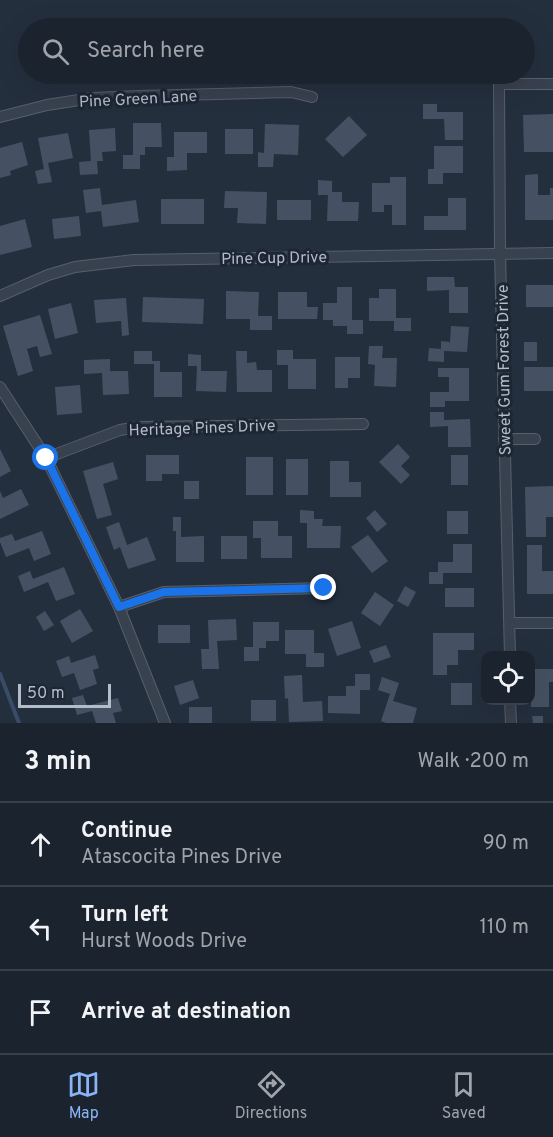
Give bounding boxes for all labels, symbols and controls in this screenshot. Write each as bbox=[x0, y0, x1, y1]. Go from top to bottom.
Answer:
search box bbox=[18, 18, 535, 84]
icon: search bbox=[39, 35, 72, 68]
text: Search here bbox=[87, 38, 205, 65]
street label: Pine Green Lane bbox=[78, 87, 198, 113]
street label: Pine Cup Drive bbox=[221, 248, 327, 270]
street label: Sweet Gum Forest Drive bbox=[494, 284, 516, 456]
street label: Heritage Pines Drive bbox=[128, 416, 276, 442]
route start bbox=[32, 444, 58, 470]
route end bbox=[310, 574, 336, 600]
map controls bbox=[481, 651, 535, 705]
button: locate bbox=[481, 651, 535, 705]
scale bar bbox=[18, 681, 111, 708]
text: 50 m bbox=[27, 684, 65, 704]
text: 3 min bbox=[24, 746, 92, 779]
text: Walk · 200 m bbox=[418, 749, 529, 775]
text: Continue bbox=[81, 818, 172, 845]
icon: ahead bbox=[24, 828, 57, 861]
text: 90 m bbox=[483, 831, 529, 857]
text: Atascocita Pines Drive bbox=[81, 845, 282, 871]
text: Turn left bbox=[81, 902, 169, 929]
icon: left bbox=[24, 912, 57, 945]
text: 110 m bbox=[480, 915, 529, 941]
text: Hurst Woods Drive bbox=[81, 929, 247, 955]
icon: arrive bbox=[24, 996, 57, 1029]
text: Arrive at destination bbox=[81, 999, 291, 1026]
tab: Map bbox=[67, 1068, 100, 1124]
tab: Directions bbox=[235, 1068, 307, 1124]
tab: Saved bbox=[442, 1068, 486, 1124]

